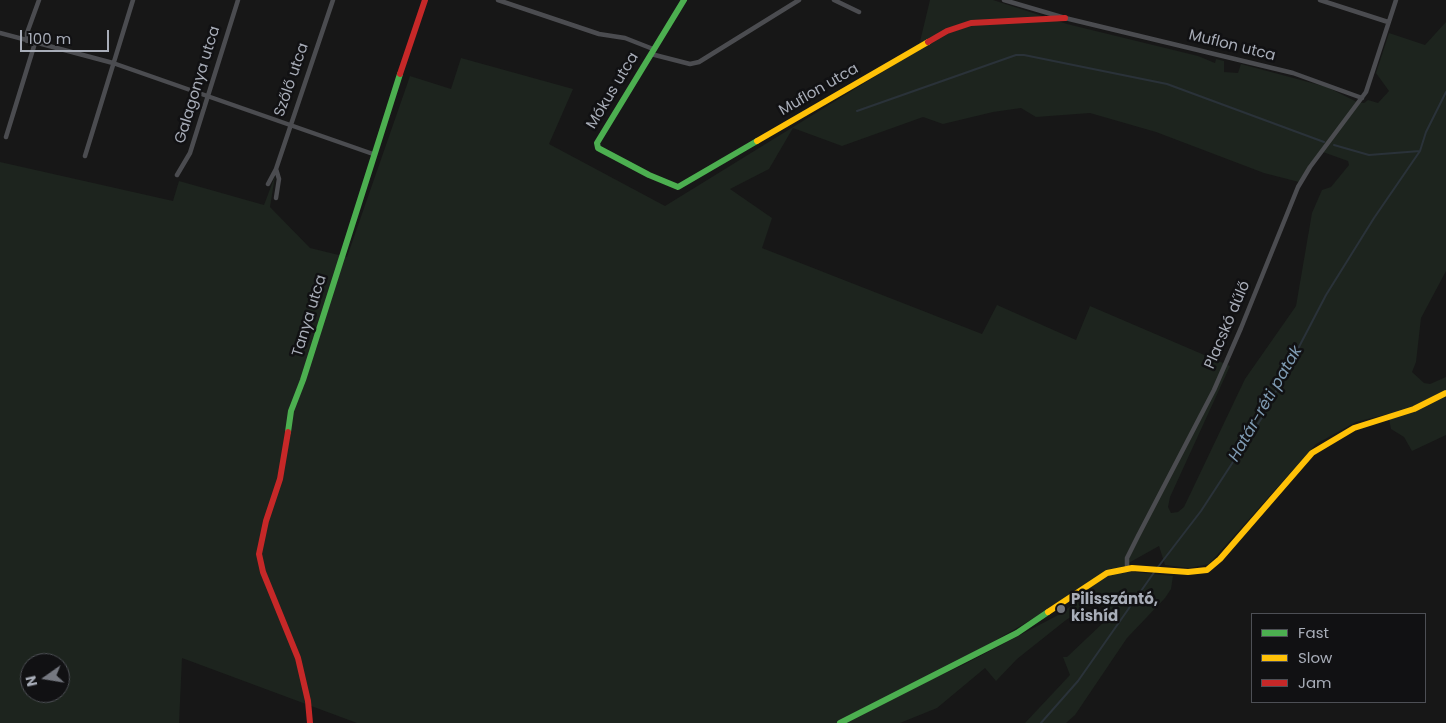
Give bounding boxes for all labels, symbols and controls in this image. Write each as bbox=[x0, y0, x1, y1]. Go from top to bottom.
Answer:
scale bar bbox=[22, 20, 111, 52]
street label: Galagonya utca bbox=[172, 24, 224, 146]
street label: Muflon utca bbox=[1187, 27, 1277, 65]
text: 100 m bbox=[28, 28, 71, 49]
street label: Szőlő utca bbox=[271, 41, 313, 119]
street label: Mókus utca bbox=[583, 50, 643, 132]
street label: Muflon utca bbox=[776, 60, 862, 120]
street label: Tanya utca bbox=[289, 273, 331, 359]
street label: Placskó dűlő bbox=[1201, 278, 1255, 372]
water label: Határ-réti patak bbox=[1225, 343, 1307, 465]
place label: Pilisszántó, kishíd bbox=[1071, 591, 1158, 626]
marker: Pilisszántó, kishíd bbox=[1055, 603, 1067, 615]
legend bbox=[1251, 613, 1426, 703]
text: Fast bbox=[1298, 622, 1329, 643]
text: Slow bbox=[1298, 647, 1332, 668]
north arrow bbox=[20, 653, 70, 703]
text: Jam bbox=[1298, 672, 1332, 693]
text: N bbox=[20, 674, 42, 689]

